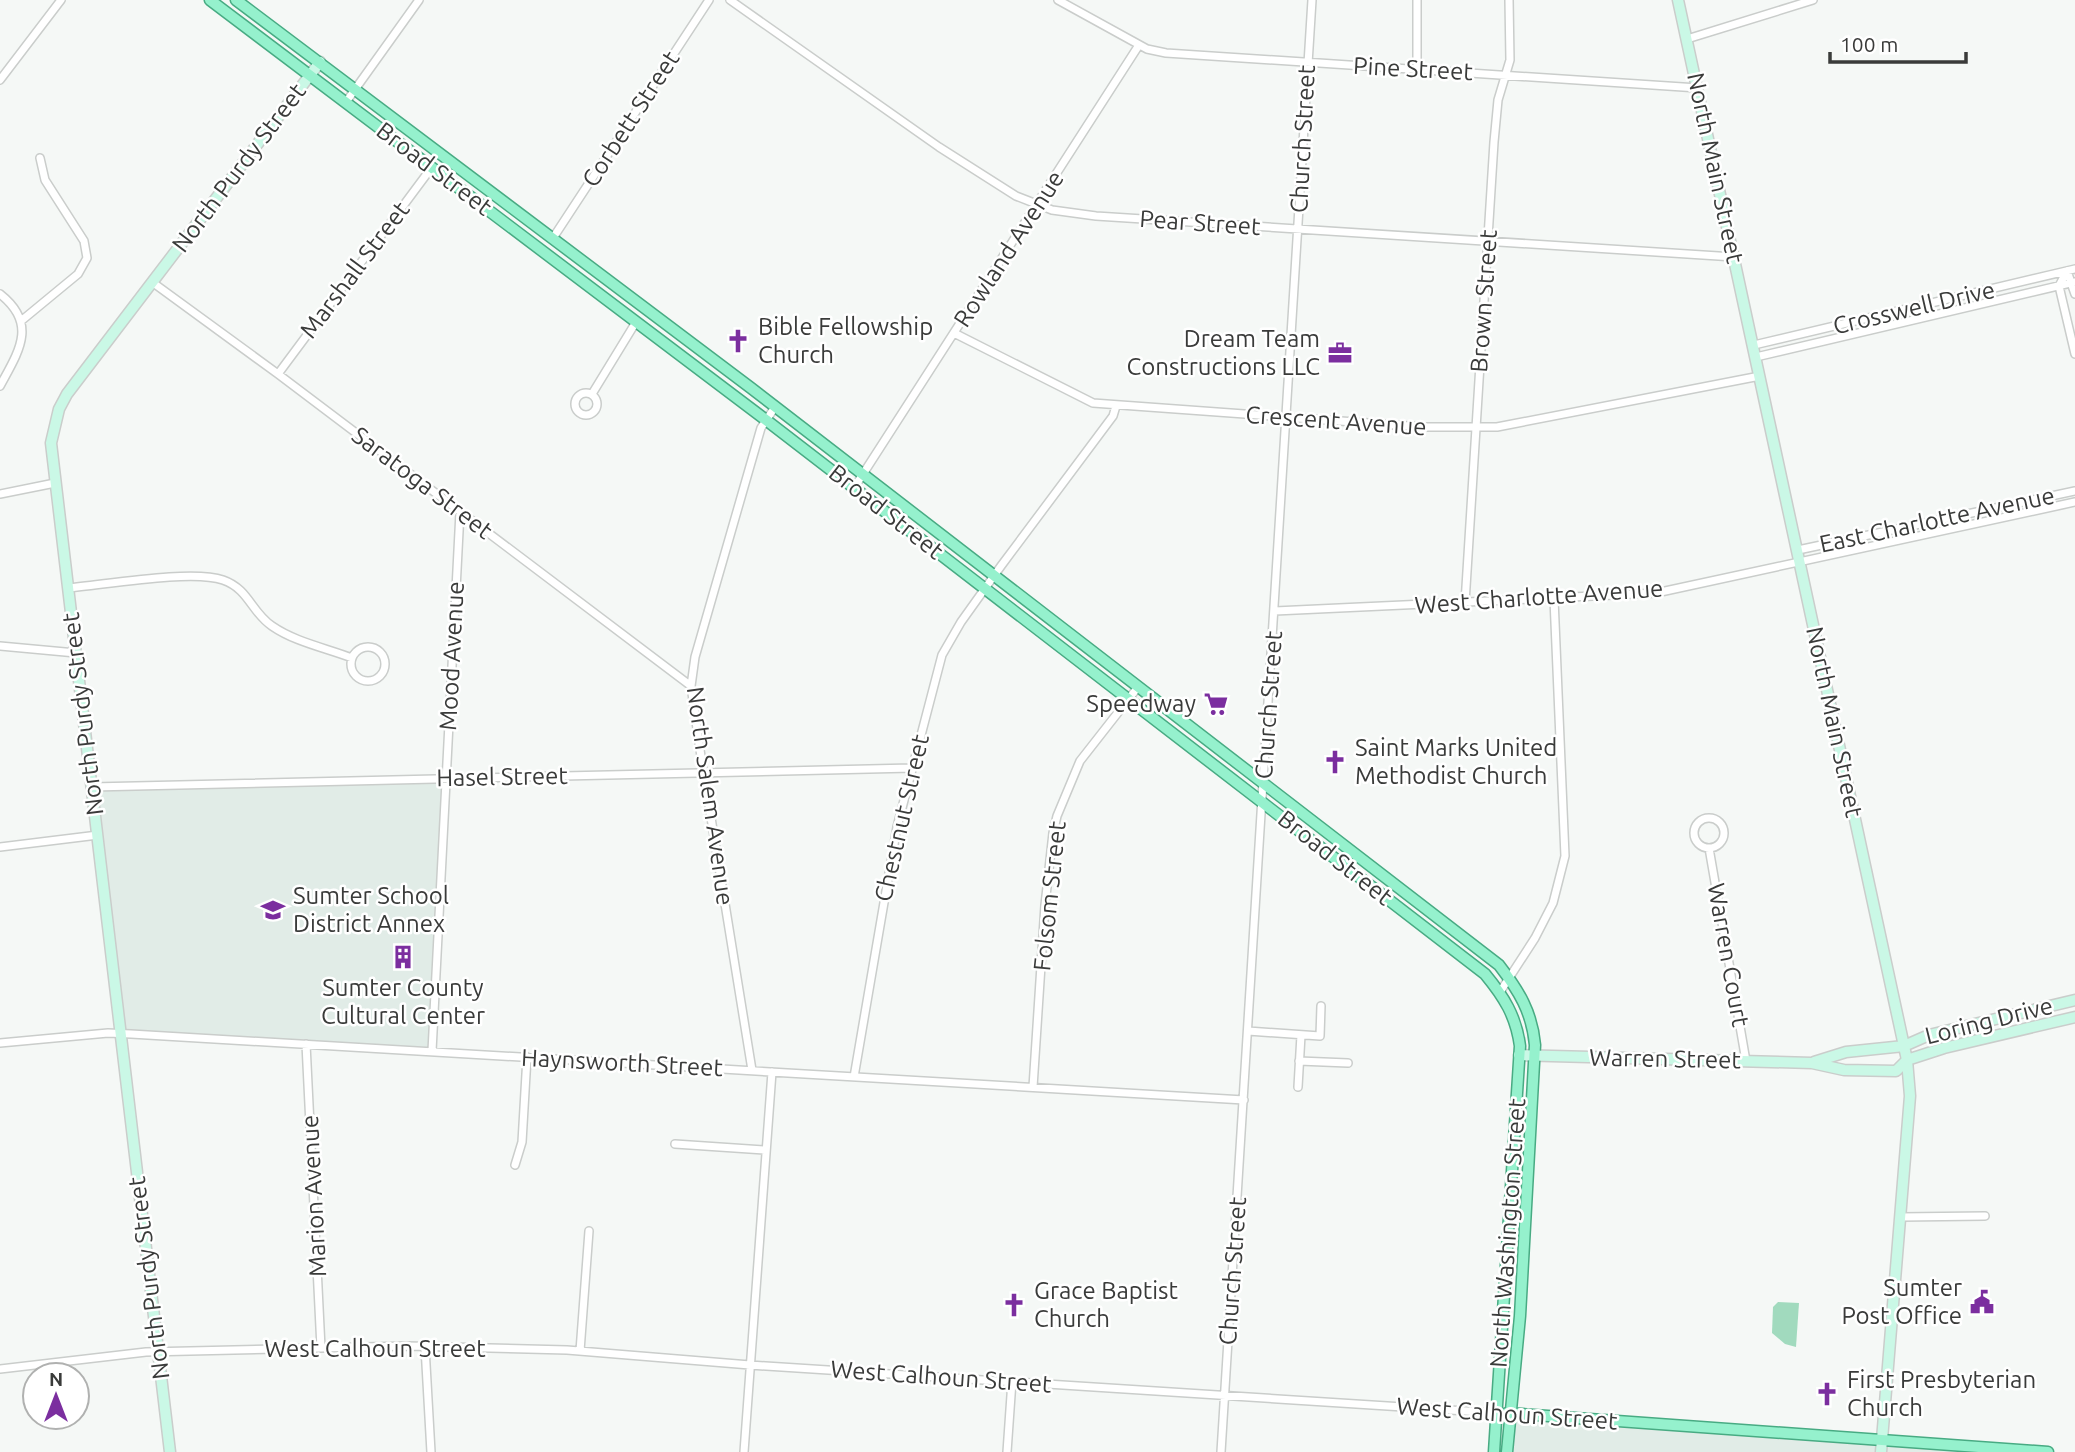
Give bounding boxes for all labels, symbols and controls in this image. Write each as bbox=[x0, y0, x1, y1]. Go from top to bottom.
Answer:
scale bar bbox=[1830, 21, 1966, 65]
text: 100 m bbox=[1840, 32, 1898, 56]
street label: Corbett Street bbox=[577, 45, 685, 192]
street label: Pine Street bbox=[1353, 52, 1474, 85]
street label: Church Street bbox=[1285, 64, 1320, 214]
street label: North Main Street bbox=[1682, 70, 1749, 266]
street label: North Purdy Street bbox=[166, 78, 311, 257]
street label: Broad Street bbox=[371, 117, 498, 221]
street label: Rowland Avenue bbox=[948, 166, 1069, 332]
street label: Marshall Street bbox=[295, 196, 415, 343]
street label: Pear Street bbox=[1139, 205, 1262, 240]
street label: Brown Street bbox=[1465, 228, 1502, 373]
street label: Crosswell Drive bbox=[1830, 276, 1997, 339]
place label: Bible Fellowship Church bbox=[758, 313, 933, 368]
place label: Dream Team Constructions LLC bbox=[1126, 325, 1320, 380]
church icon: Bible Fellowship Church bbox=[724, 327, 752, 355]
office icon: Dream Team Constructions LLC bbox=[1326, 339, 1354, 367]
street label: Crescent Avenue bbox=[1245, 401, 1427, 440]
street label: Saratoga Street bbox=[347, 421, 498, 544]
street label: Broad Street bbox=[824, 459, 949, 565]
street label: East Charlotte Avenue bbox=[1817, 481, 2057, 558]
street label: West Charlotte Avenue bbox=[1414, 574, 1664, 619]
street label: Mood Avenue bbox=[434, 581, 469, 731]
street label: North Purdy Street bbox=[57, 611, 108, 817]
street label: North Main Street bbox=[1801, 624, 1868, 820]
street label: Church Street bbox=[1250, 629, 1287, 780]
street label: North Salem Avenue bbox=[682, 685, 739, 907]
place label: Speedway bbox=[1086, 690, 1196, 717]
supermarket icon: Speedway bbox=[1202, 690, 1230, 718]
street label: Chestnut Street bbox=[869, 731, 934, 904]
place label: Saint Marks United Methodist Church bbox=[1355, 734, 1557, 789]
church icon: Saint Marks United Methodist Church bbox=[1321, 748, 1349, 776]
street label: Hasel Street bbox=[436, 762, 569, 791]
street label: Broad Street bbox=[1273, 805, 1398, 911]
street label: Folsom Street bbox=[1028, 819, 1071, 972]
street label: Warren Court bbox=[1703, 881, 1755, 1030]
place label: Sumter School District Annex bbox=[293, 882, 449, 937]
school or university icon: Sumter School District Annex bbox=[259, 896, 287, 924]
building icon: Sumter County Cultural Center bbox=[389, 943, 417, 971]
place label: Sumter County Cultural Center bbox=[321, 974, 485, 1029]
street label: Loring Drive bbox=[1922, 992, 2056, 1049]
street label: Haynsworth Street bbox=[520, 1044, 724, 1081]
street label: Warren Street bbox=[1589, 1044, 1742, 1073]
street label: North Washington Street bbox=[1485, 1097, 1530, 1369]
street label: Marion Avenue bbox=[296, 1114, 331, 1278]
street label: North Purdy Street bbox=[123, 1175, 174, 1381]
street label: Church Street bbox=[1214, 1195, 1251, 1346]
place label: Sumter Post Office bbox=[1841, 1274, 1962, 1329]
place label: Grace Baptist Church bbox=[1034, 1277, 1178, 1332]
public building icon: Sumter Post Office bbox=[1968, 1288, 1996, 1316]
church icon: Grace Baptist Church bbox=[1000, 1291, 1028, 1319]
street label: West Calhoun Street bbox=[264, 1335, 486, 1362]
street label: West Calhoun Street bbox=[830, 1355, 1053, 1398]
north arrow bbox=[21, 1361, 91, 1431]
place label: First Presbyterian Church bbox=[1847, 1366, 2036, 1421]
text: N bbox=[49, 1368, 63, 1390]
church icon: First Presbyterian Church bbox=[1813, 1380, 1841, 1408]
street label: West Calhoun Street bbox=[1396, 1392, 1619, 1435]

